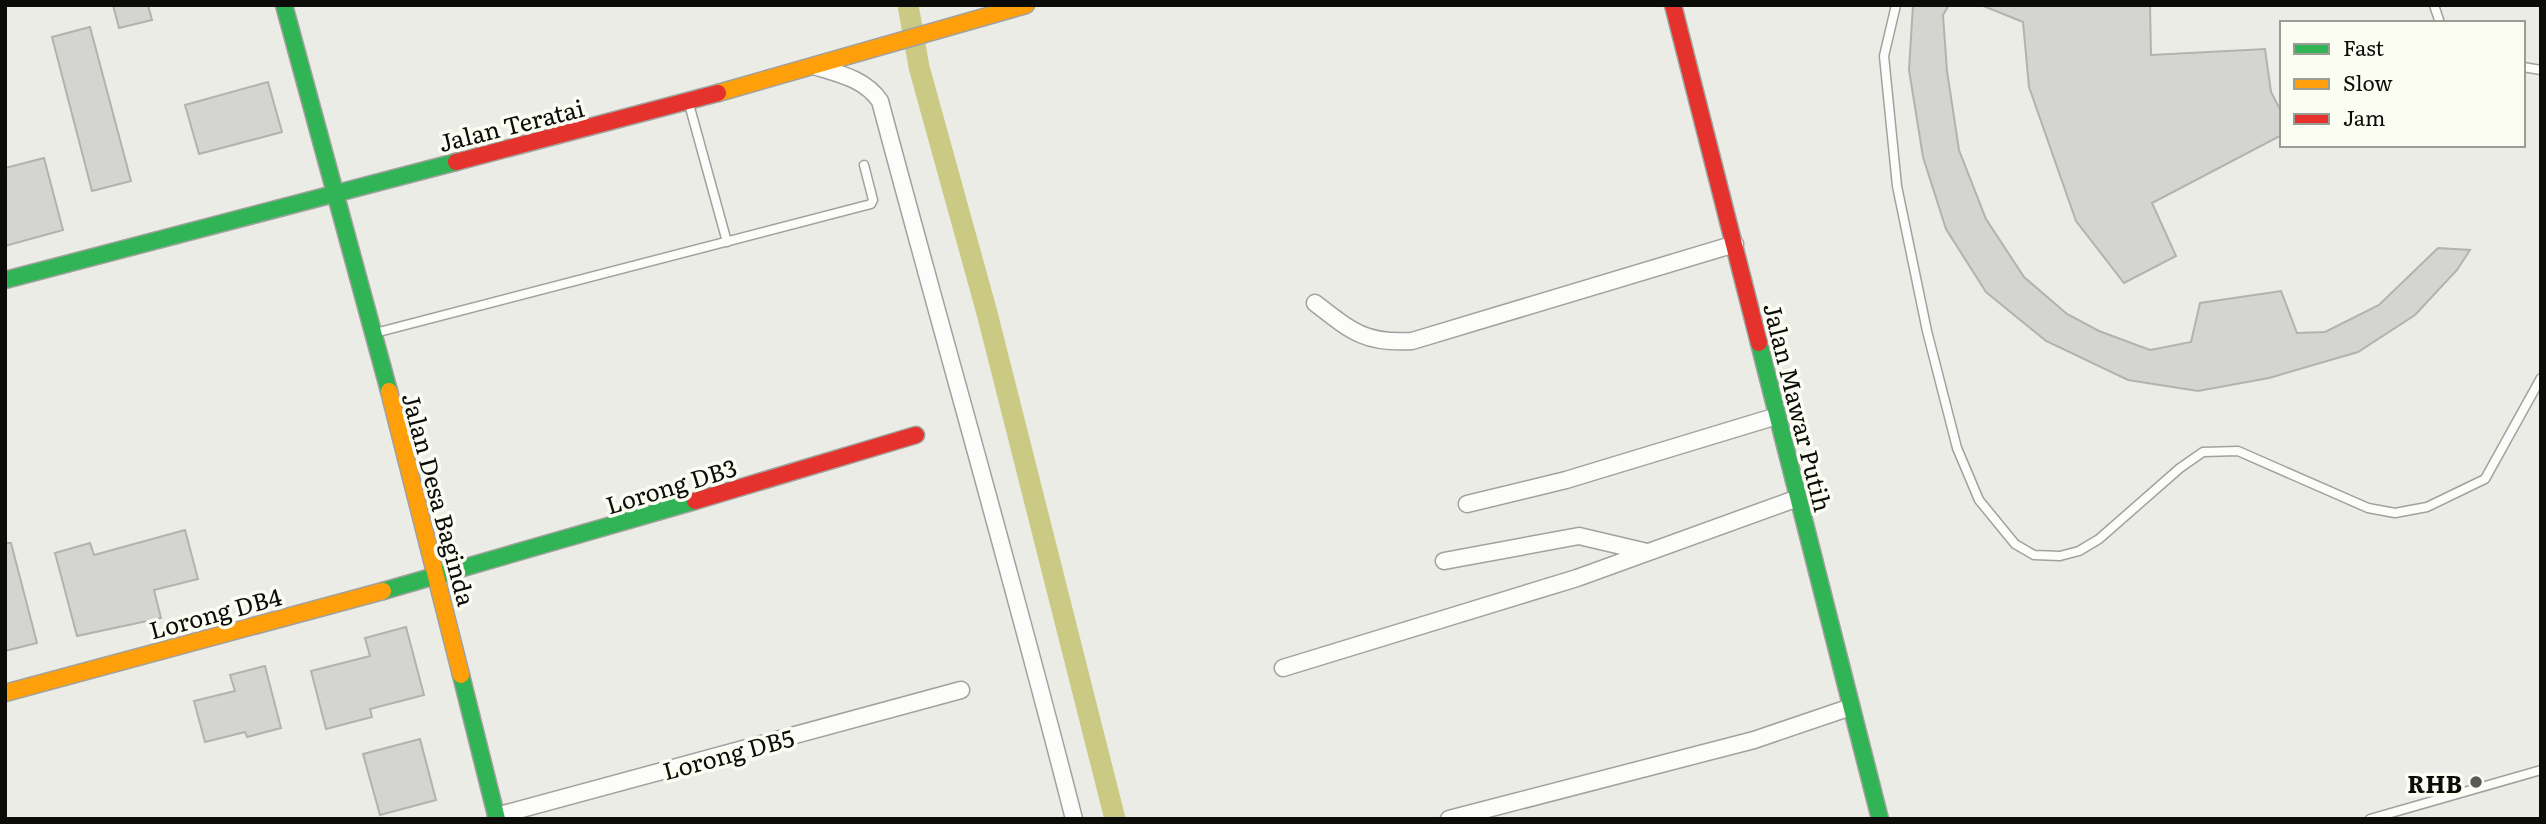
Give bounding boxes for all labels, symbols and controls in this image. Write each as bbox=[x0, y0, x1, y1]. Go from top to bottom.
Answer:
legend bbox=[2280, 21, 2525, 147]
text: Fast bbox=[2343, 31, 2384, 62]
text: Slow bbox=[2343, 66, 2393, 97]
street label: Jalan Teratai bbox=[434, 89, 588, 159]
text: Jam bbox=[2343, 101, 2385, 132]
street label: Jalan Mawar Putih bbox=[1756, 299, 1842, 515]
street label: Jalan Desa Baginda bbox=[395, 389, 485, 610]
street label: Lorong DB3 bbox=[601, 448, 741, 522]
street label: Lorong DB4 bbox=[145, 578, 285, 646]
street label: Lorong DB5 bbox=[658, 719, 798, 787]
place label: RHB bbox=[2407, 765, 2462, 800]
marker: RHB bbox=[2468, 774, 2484, 790]

